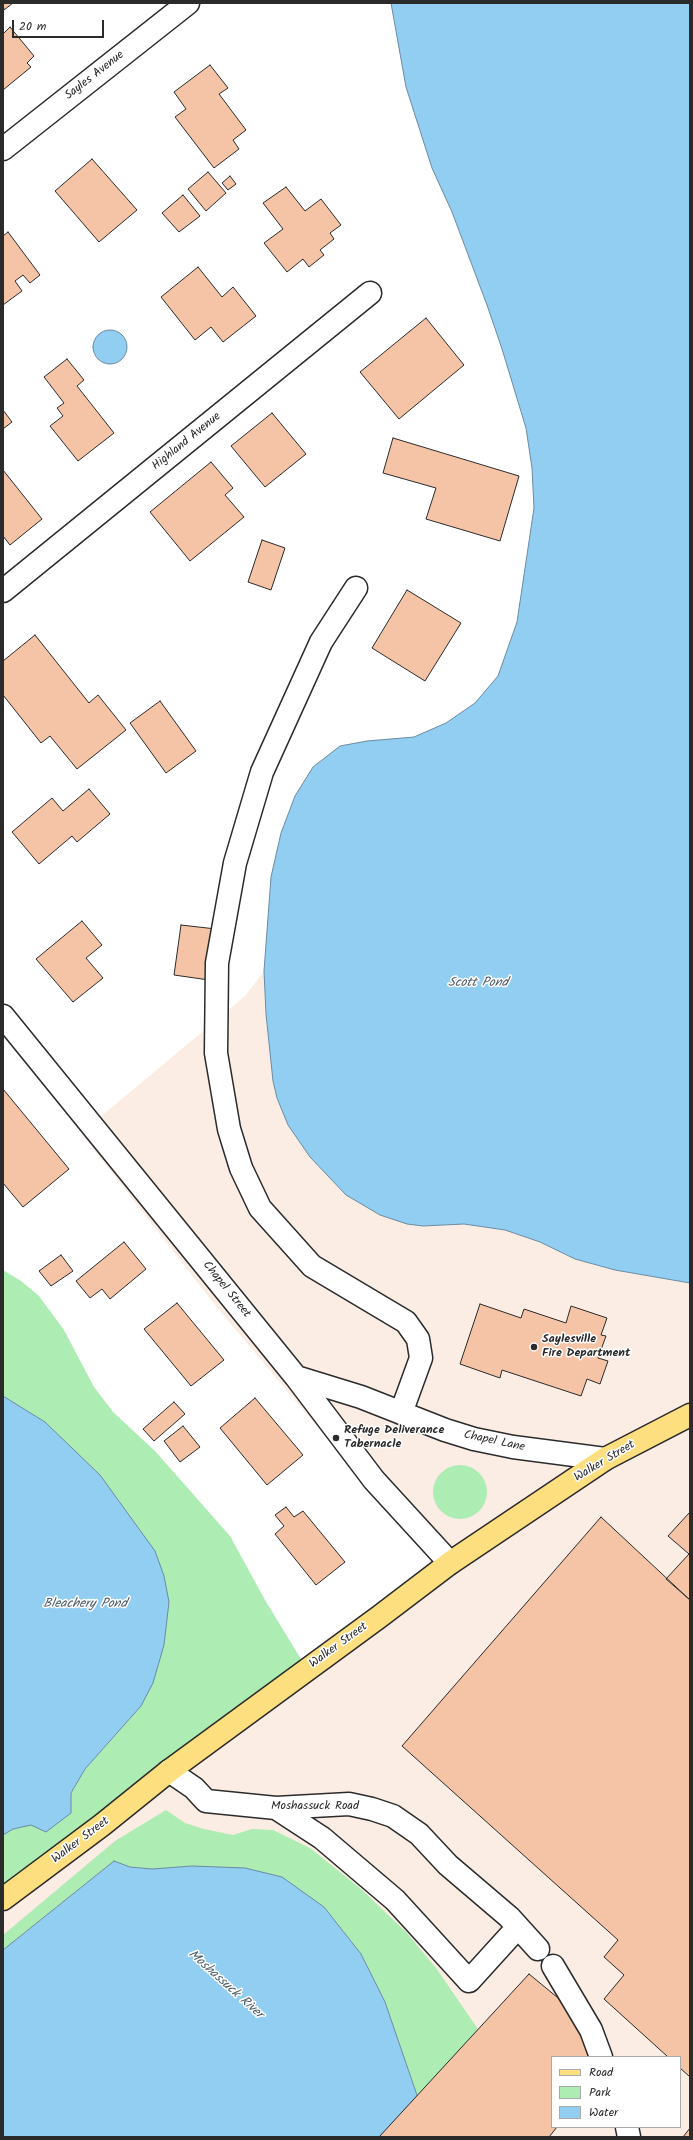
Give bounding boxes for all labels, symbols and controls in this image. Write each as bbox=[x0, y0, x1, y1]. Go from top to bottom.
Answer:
scale bar bbox=[14, 12, 106, 38]
text: 20 m bbox=[19, 17, 46, 36]
street label: Sayles Avenue bbox=[63, 48, 127, 104]
street label: Highland Avenue bbox=[150, 410, 224, 474]
water label: Scott Pond bbox=[448, 976, 508, 992]
street label: Chapel Street bbox=[199, 1259, 253, 1321]
place label: Saylesville Fire Department bbox=[542, 1333, 630, 1361]
marker: Saylesville Fire Department bbox=[529, 1342, 539, 1352]
place label: Refuge Deliverance Tabernacle bbox=[344, 1424, 444, 1452]
street label: Chapel Lane bbox=[462, 1429, 526, 1455]
marker: Refuge Deliverance Tabernacle bbox=[331, 1433, 341, 1443]
street label: Walker Street bbox=[572, 1438, 638, 1486]
water label: Bleachery Pond bbox=[43, 1597, 127, 1613]
street label: Walker Street bbox=[307, 1620, 371, 1672]
street label: Moshassuck Road bbox=[271, 1800, 359, 1814]
street label: Walker Street bbox=[49, 1815, 113, 1867]
water label: Moshassuck River bbox=[184, 1947, 266, 2023]
legend bbox=[551, 2056, 681, 2128]
text: Road bbox=[589, 2063, 613, 2082]
text: Park bbox=[589, 2083, 611, 2102]
text: Water bbox=[589, 2103, 618, 2122]

